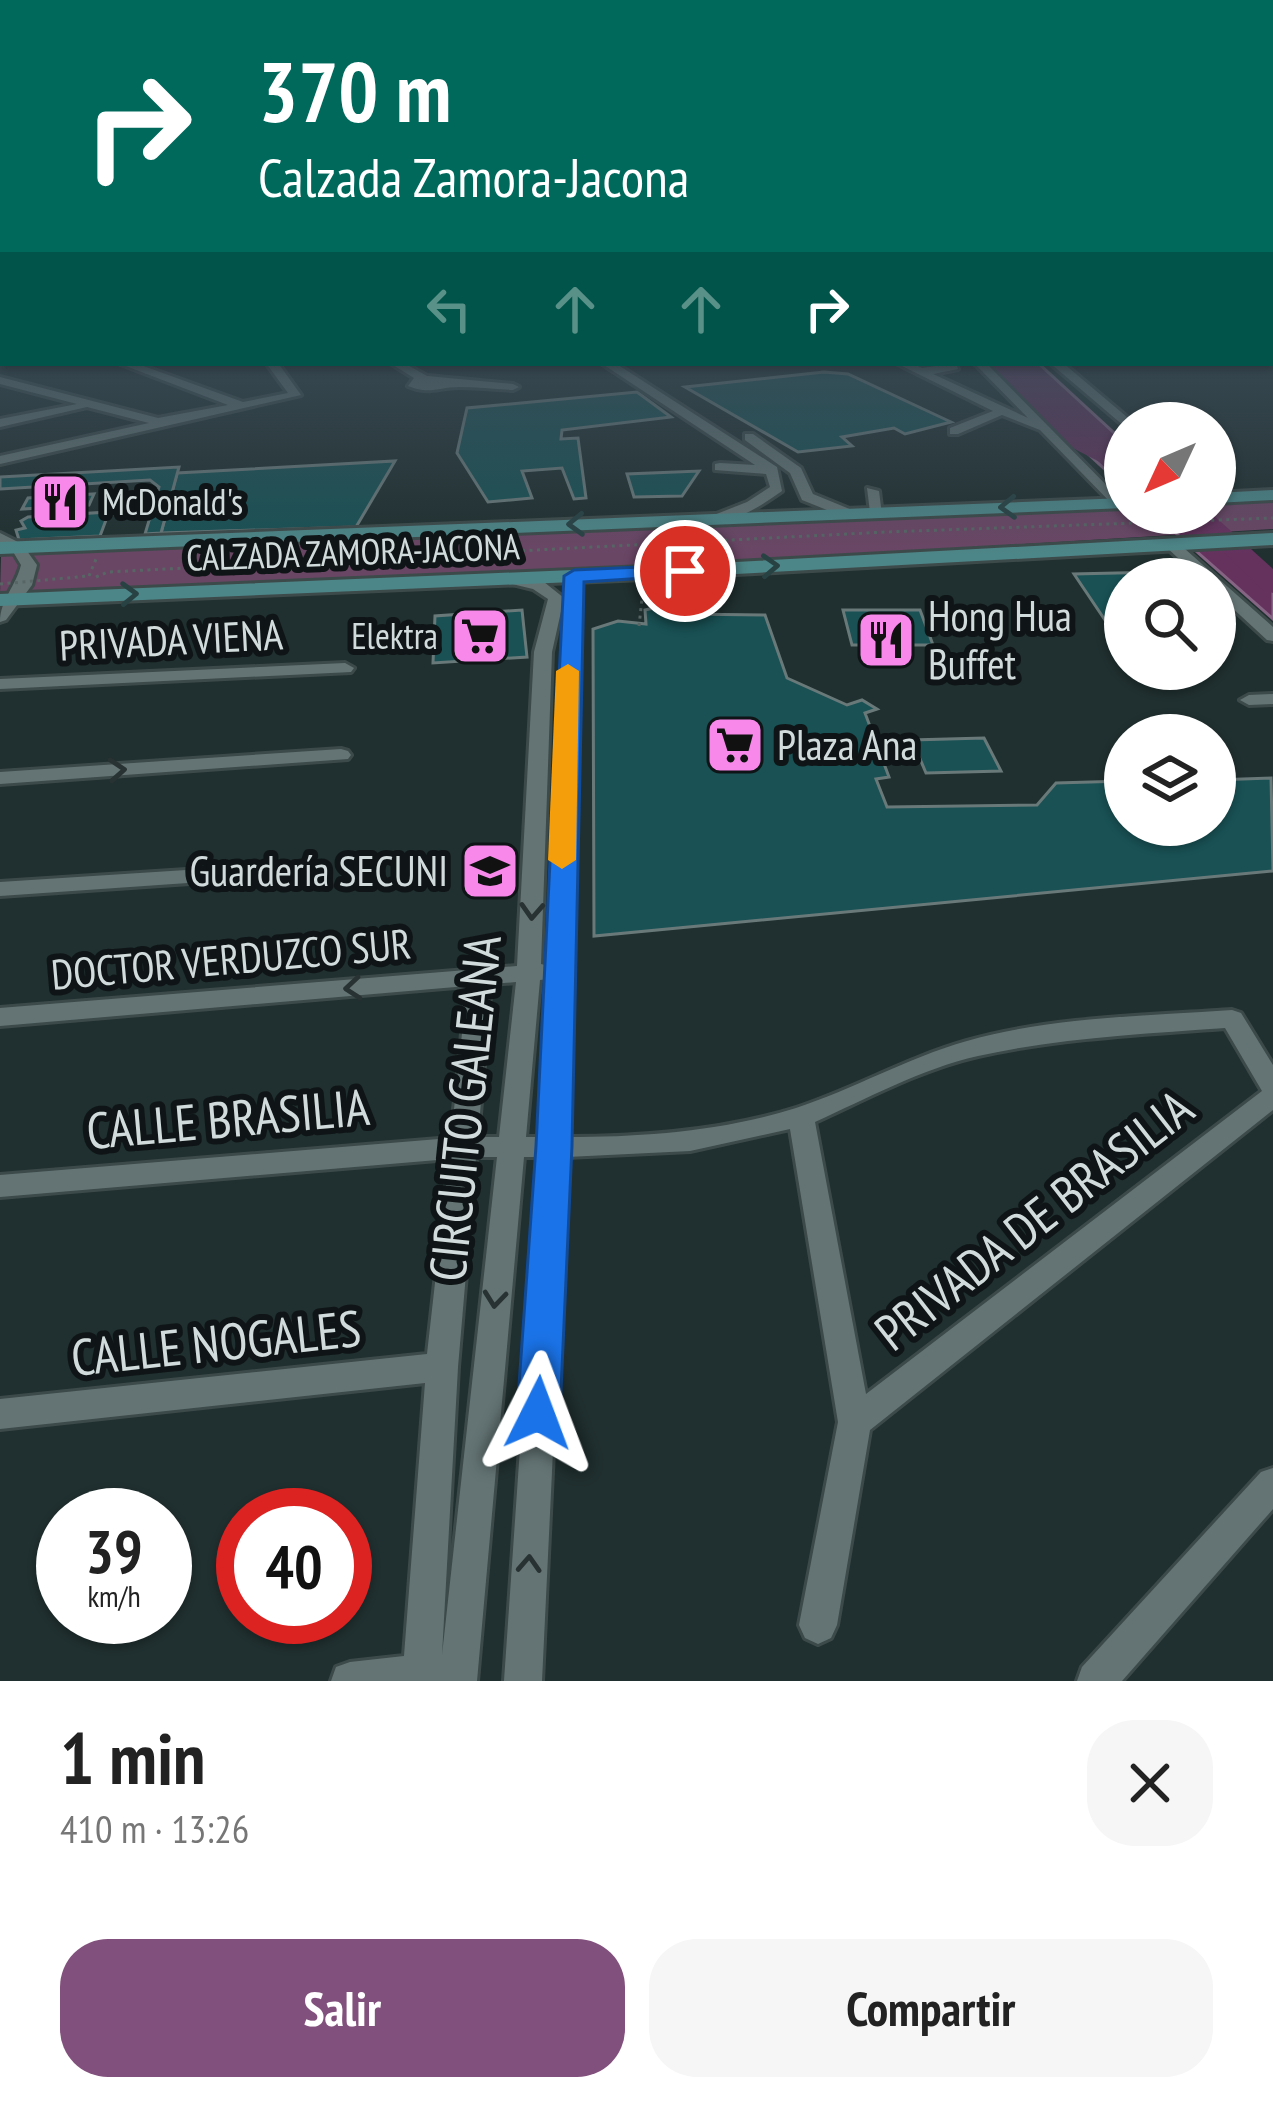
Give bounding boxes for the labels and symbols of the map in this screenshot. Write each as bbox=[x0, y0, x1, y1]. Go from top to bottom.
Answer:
north arrow bbox=[1104, 402, 1236, 534]
restaurant icon: McDonald's bbox=[29, 471, 91, 533]
place label: McDonald's bbox=[102, 478, 243, 525]
one-way arrow bbox=[998, 494, 1017, 520]
one-way arrow bbox=[566, 511, 585, 537]
pin bbox=[634, 520, 736, 622]
street label: CALZADA ZAMORA-JACONA bbox=[185, 522, 521, 581]
one-way arrow bbox=[761, 553, 780, 579]
one-way arrow bbox=[120, 581, 139, 607]
place label: Hong Hua Buffet bbox=[928, 588, 1072, 691]
supermarket icon: Elektra bbox=[449, 605, 511, 667]
street label: PRIVADA VIENA bbox=[58, 606, 284, 673]
restaurant icon: Hong Hua Buffet bbox=[855, 609, 917, 671]
place label: Elektra bbox=[351, 612, 438, 659]
supermarket icon: Plaza Ana bbox=[704, 714, 766, 776]
place label: Plaza Ana bbox=[777, 717, 917, 772]
one-way arrow bbox=[108, 757, 127, 783]
school or university icon: Guardería SECUNI bbox=[459, 840, 521, 902]
place label: Guardería SECUNI bbox=[189, 843, 448, 898]
one-way arrow bbox=[519, 902, 545, 921]
street label: DOCTOR VERDUZCO SUR bbox=[49, 915, 413, 1002]
street label: CIRCUITO GALEANA bbox=[413, 932, 515, 1284]
one-way arrow bbox=[343, 974, 362, 1000]
street label: CALLE BRASILIA bbox=[84, 1073, 372, 1163]
street label: PRIVADA DE BRASILIA bbox=[861, 1074, 1206, 1364]
one-way arrow bbox=[483, 1290, 508, 1309]
street label: CALLE NOGALES bbox=[68, 1294, 364, 1390]
position arrow bbox=[475, 1350, 601, 1476]
speed limit sign: 40 bbox=[216, 1488, 372, 1644]
one-way arrow bbox=[516, 1554, 542, 1573]

